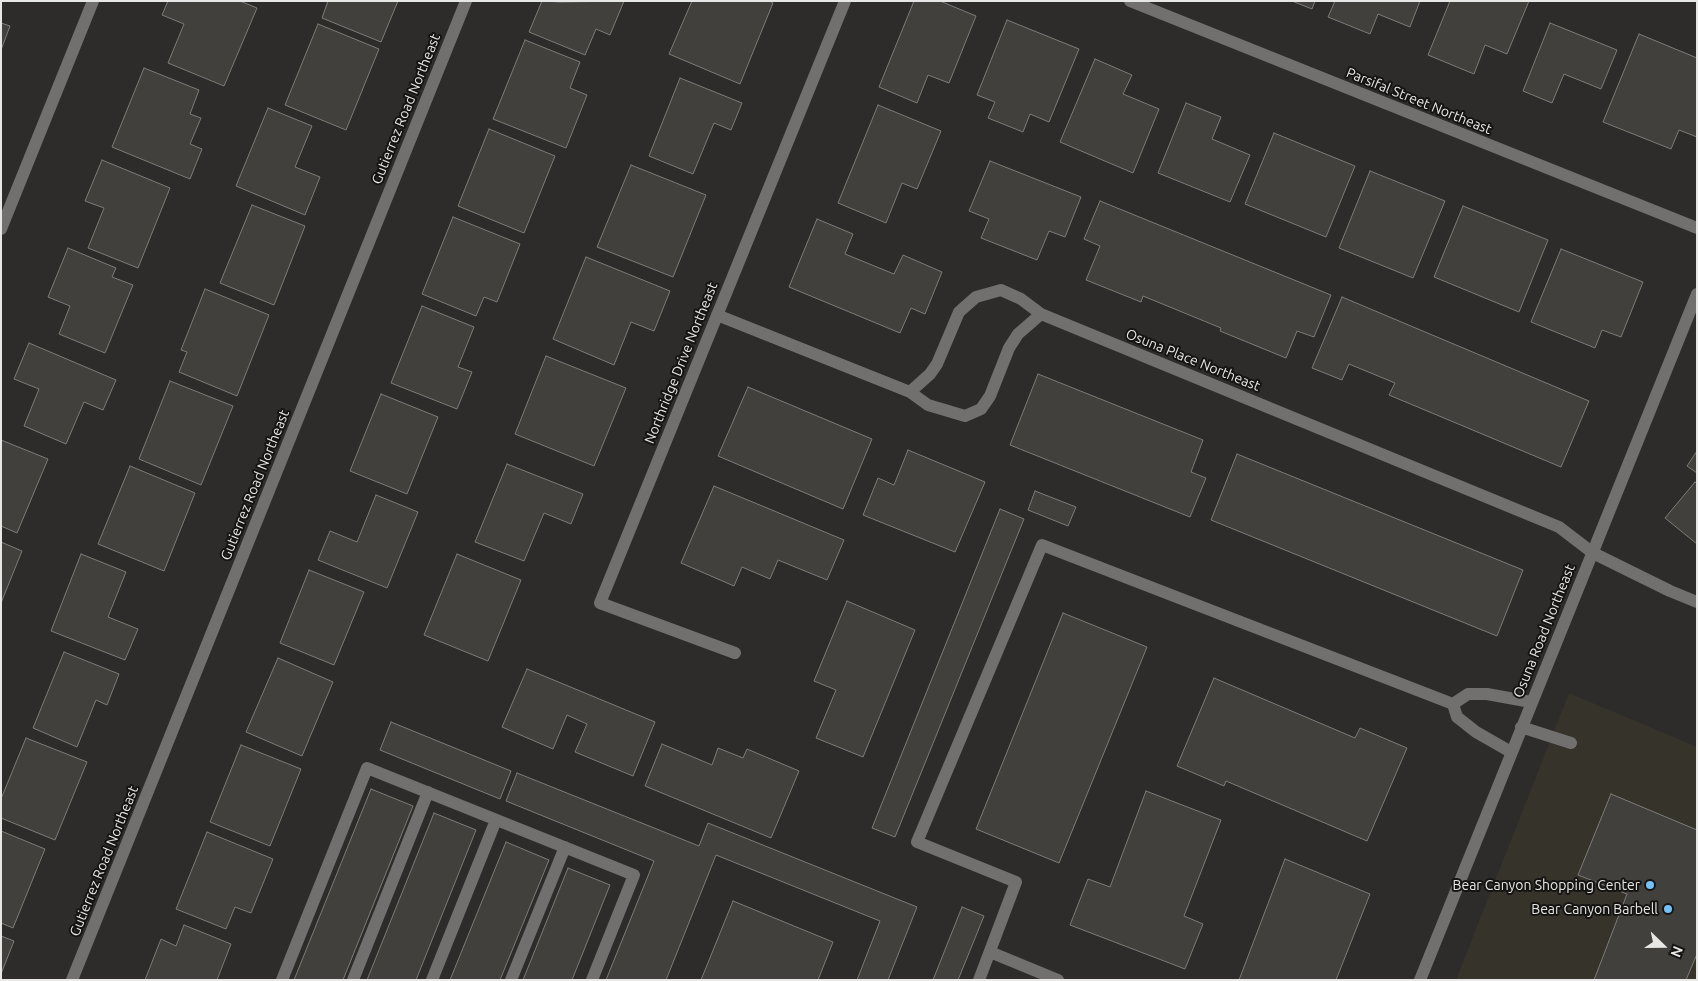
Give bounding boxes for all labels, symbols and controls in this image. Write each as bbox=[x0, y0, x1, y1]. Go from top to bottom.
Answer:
street label: Gutierrez Road Northeast bbox=[368, 31, 444, 187]
street label: Parsifal Street Northeast bbox=[1344, 64, 1494, 138]
street label: Northridge Drive Northeast bbox=[641, 280, 721, 446]
street label: Osuna Place Northeast bbox=[1123, 325, 1263, 395]
street label: Gutierrez Road Northeast bbox=[217, 407, 293, 563]
street label: Osuna Road Northeast bbox=[1510, 562, 1578, 700]
street label: Gutierrez Road Northeast bbox=[66, 783, 142, 939]
place label: Bear Canyon Shopping Center bbox=[1453, 877, 1640, 893]
marker: Bear Canyon Shopping Center bbox=[1644, 879, 1656, 891]
place label: Bear Canyon Barbell bbox=[1531, 901, 1658, 917]
marker: Bear Canyon Barbell bbox=[1662, 903, 1674, 915]
north arrow bbox=[1638, 921, 1688, 971]
text: N bbox=[1668, 944, 1686, 959]

